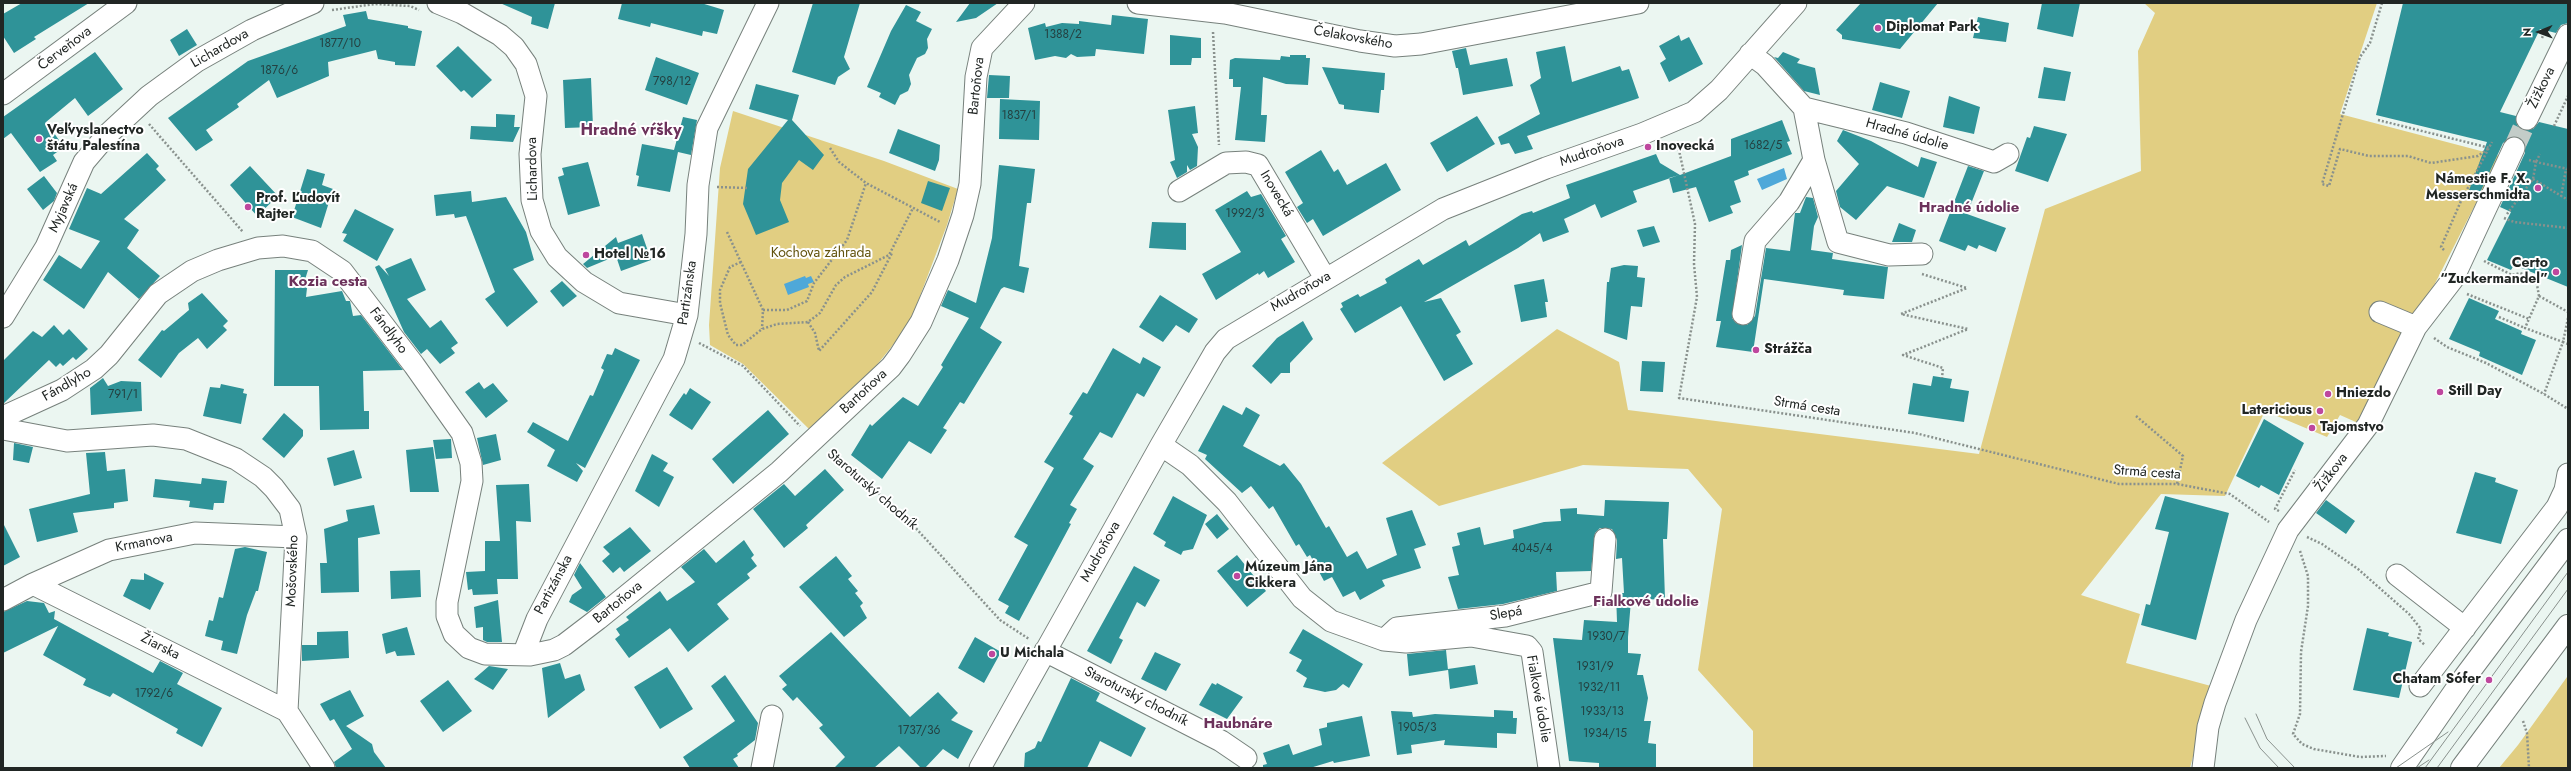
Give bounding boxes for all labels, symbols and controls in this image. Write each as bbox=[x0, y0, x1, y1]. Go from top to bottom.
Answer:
north arrow bbox=[2519, 12, 2559, 52]
place label: Diplomat Park bbox=[1886, 20, 1978, 36]
street label: Červeňova bbox=[35, 23, 95, 75]
street label: Čelakovského bbox=[1312, 23, 1394, 53]
marker: Diplomat Park bbox=[1873, 23, 1883, 33]
street label: Lichardova bbox=[188, 26, 252, 72]
house number: 1388/2 bbox=[1044, 28, 1082, 42]
text: N bbox=[2519, 28, 2535, 37]
house number: 1877/10 bbox=[319, 37, 361, 51]
street label: Bartoňova bbox=[966, 56, 988, 116]
house number: 1876/6 bbox=[260, 64, 298, 78]
street label: Žižkova bbox=[2525, 65, 2559, 111]
house number: 798/12 bbox=[653, 75, 691, 89]
house number: 1837/1 bbox=[1001, 109, 1037, 123]
street label: Hradné údolie bbox=[1864, 115, 1950, 155]
district label: Hradné vŕšky bbox=[581, 121, 681, 141]
place label: Veľvyslanectvo štátu Palestína bbox=[47, 123, 144, 156]
street label: Mudroňova bbox=[1558, 133, 1626, 171]
marker: Veľvyslanectvo štátu Palestína bbox=[34, 134, 44, 144]
street label: Lichardova bbox=[524, 137, 542, 201]
place label: Inovecká bbox=[1656, 139, 1714, 155]
house number: 1682/5 bbox=[1744, 139, 1782, 153]
marker: Inovecká bbox=[1643, 142, 1653, 152]
street label: Inovecká bbox=[1256, 168, 1296, 220]
place label: Námestie F. X. Messerschmidta bbox=[2426, 172, 2530, 204]
street label: Myjavská bbox=[46, 181, 82, 235]
marker: Námestie F. X. Messerschmidta bbox=[2533, 183, 2543, 193]
place label: Prof. Ľudovít Rajter bbox=[256, 191, 340, 224]
district label: Hradné údolie bbox=[1919, 199, 2019, 217]
marker: Prof. Ľudovít Rajter bbox=[243, 202, 253, 212]
house number: 1992/3 bbox=[1226, 207, 1264, 221]
park label: Kochova záhrada bbox=[771, 246, 871, 262]
place label: Hotel №16 bbox=[594, 247, 666, 263]
marker: Hotel №16 bbox=[581, 250, 591, 260]
place label: Certo “Zuckermandel” bbox=[2440, 256, 2548, 288]
street label: Partizánska bbox=[675, 260, 701, 326]
marker: Certo “Zuckermandel” bbox=[2551, 267, 2561, 277]
street label: Mudroňova bbox=[1268, 268, 1334, 316]
district label: Kozia cesta bbox=[289, 273, 367, 291]
street label: Fándlyho bbox=[365, 305, 411, 357]
place label: Strážča bbox=[1764, 342, 1812, 358]
marker: Strážča bbox=[1751, 345, 1761, 355]
street label: Fándlyho bbox=[40, 364, 94, 406]
street label: Bartoňova bbox=[837, 366, 891, 418]
place label: Still Day bbox=[2448, 384, 2502, 400]
place label: Hniezdo bbox=[2336, 386, 2391, 402]
marker: Still Day bbox=[2435, 387, 2445, 397]
house number: 791/1 bbox=[108, 388, 138, 402]
marker: Hniezdo bbox=[2323, 389, 2333, 399]
street label: Strmá cesta bbox=[1772, 393, 1842, 421]
place label: Latericious bbox=[2241, 403, 2312, 419]
marker: Latericious bbox=[2315, 406, 2325, 416]
place label: Tajomstvo bbox=[2320, 420, 2384, 436]
marker: Tajomstvo bbox=[2307, 423, 2317, 433]
street label: Staroturský chodník bbox=[823, 446, 921, 534]
street label: Žižkova bbox=[2312, 450, 2352, 496]
street label: Strmá cesta bbox=[2113, 462, 2181, 484]
street label: Mudroňova bbox=[1078, 519, 1124, 585]
street label: Krmanova bbox=[114, 529, 174, 557]
street label: Mošovského bbox=[283, 535, 303, 607]
house number: 4045/4 bbox=[1511, 542, 1553, 556]
street label: Partizánska bbox=[531, 552, 577, 618]
place label: Múzeum Jána Cikkera bbox=[1245, 560, 1332, 592]
marker: Múzeum Jána Cikkera bbox=[1232, 571, 1242, 581]
street label: Bartoňova bbox=[590, 578, 646, 628]
district label: Fialkové údolie bbox=[1593, 593, 1699, 611]
street label: Slepá bbox=[1488, 603, 1524, 625]
street label: Žiarska bbox=[138, 630, 182, 664]
house number: 1930/7 bbox=[1587, 630, 1625, 644]
place label: U Michala bbox=[1000, 646, 1064, 662]
marker: U Michala bbox=[987, 649, 997, 659]
street label: Fialkové údolie bbox=[1522, 654, 1554, 744]
house number: 1931/9 bbox=[1576, 660, 1614, 674]
street label: Staroturský chodník bbox=[1081, 663, 1191, 731]
place label: Chatam Sófer bbox=[2392, 672, 2481, 688]
marker: Chatam Sófer bbox=[2484, 675, 2494, 685]
house number: 1932/11 bbox=[1578, 681, 1620, 695]
house number: 1792/6 bbox=[135, 687, 173, 701]
house number: 1933/13 bbox=[1580, 705, 1624, 719]
district label: Haubnáre bbox=[1203, 715, 1273, 733]
house number: 1905/3 bbox=[1397, 721, 1437, 735]
house number: 1737/36 bbox=[898, 724, 940, 738]
house number: 1934/15 bbox=[1583, 727, 1627, 741]

